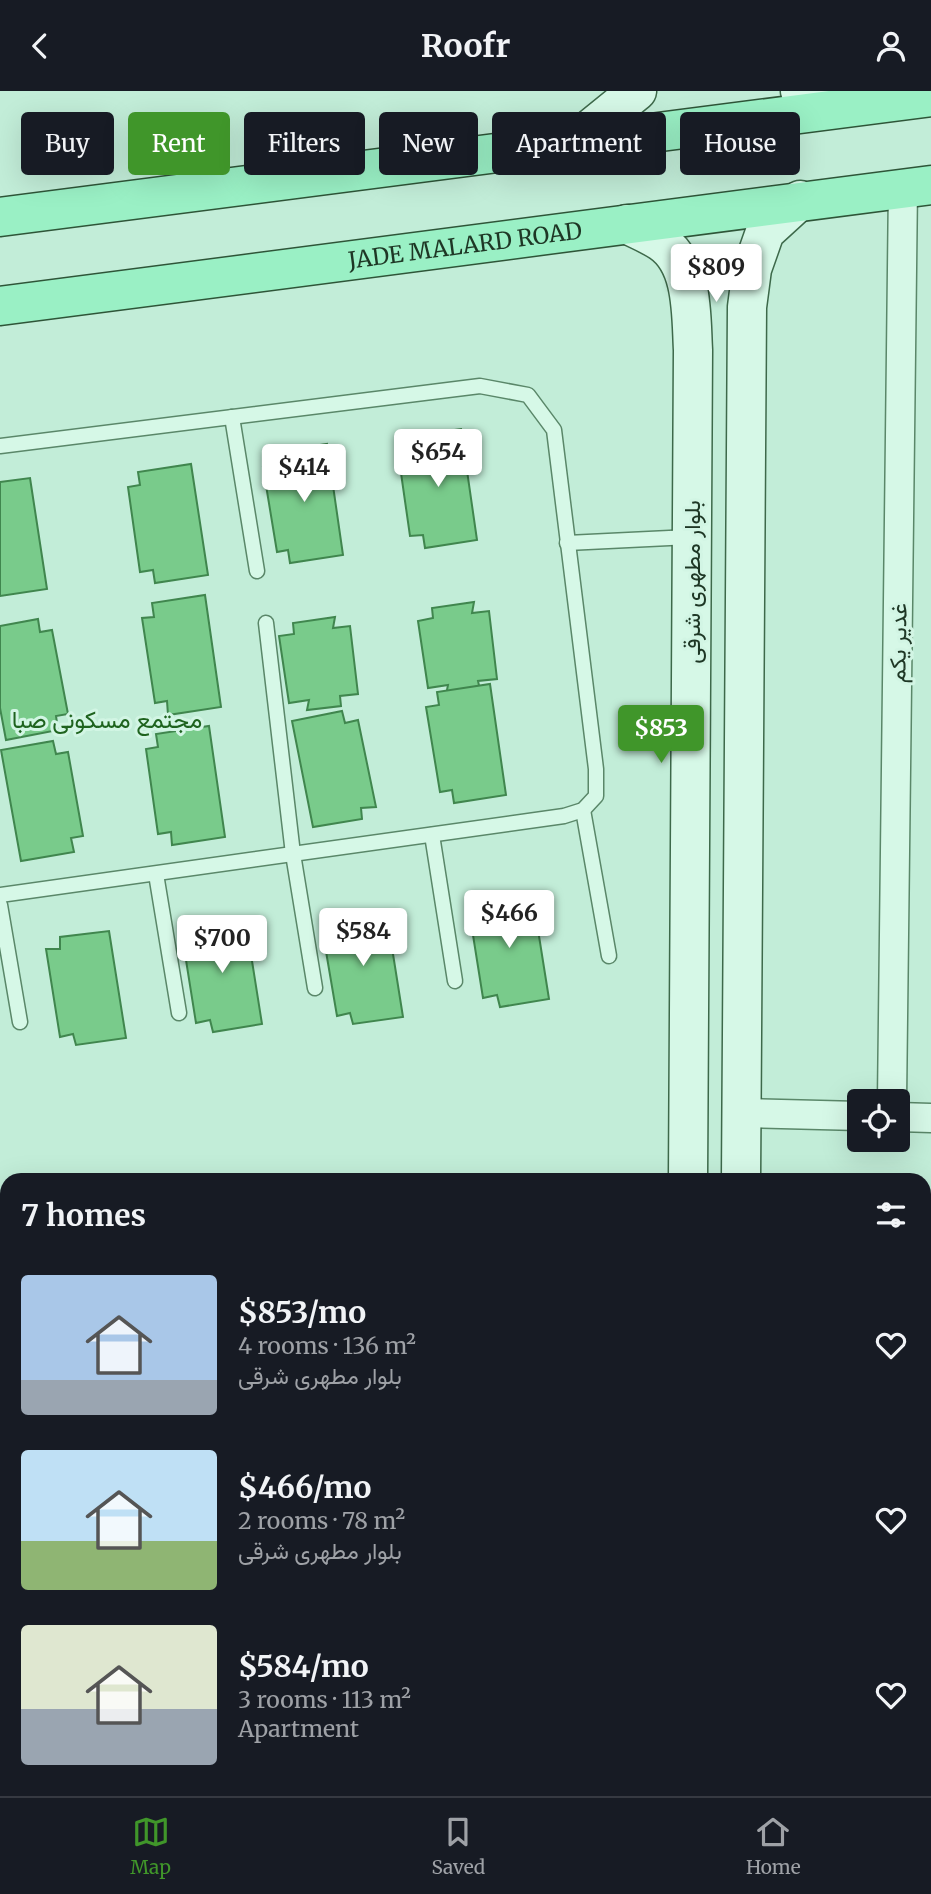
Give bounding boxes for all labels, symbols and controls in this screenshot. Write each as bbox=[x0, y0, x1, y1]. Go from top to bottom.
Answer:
text: Roofr bbox=[421, 26, 510, 66]
icon: back bbox=[21, 27, 59, 65]
icon: person bbox=[872, 27, 910, 65]
chip: Buy bbox=[21, 112, 114, 175]
chip: Rent bbox=[128, 112, 230, 175]
chip: Filters bbox=[244, 112, 365, 175]
chip: New bbox=[379, 112, 478, 175]
chip: Apartment bbox=[492, 112, 666, 175]
chip: House bbox=[680, 112, 800, 175]
street label: JADE MALARD ROAD bbox=[345, 215, 584, 275]
pin: $809 bbox=[675, 245, 757, 304]
text: $809 bbox=[687, 252, 745, 281]
pin: $654 bbox=[397, 429, 479, 489]
text: $654 bbox=[410, 437, 466, 466]
pin: $414 bbox=[263, 445, 345, 504]
text: $414 bbox=[278, 452, 330, 481]
street label: بلوار مطهری شرقی bbox=[677, 500, 707, 664]
street label: غدیر یکم bbox=[882, 603, 914, 683]
district label: مجتمع مسکونی صبا bbox=[12, 704, 202, 737]
pin: $853 bbox=[620, 705, 702, 765]
text: $853 bbox=[634, 713, 688, 742]
pin: $466 bbox=[468, 891, 550, 950]
text: $466 bbox=[480, 898, 538, 927]
pin: $584 bbox=[322, 909, 404, 968]
pin: $700 bbox=[181, 915, 263, 975]
text: $584 bbox=[335, 916, 391, 945]
text: $700 bbox=[193, 923, 251, 952]
map controls bbox=[847, 1089, 910, 1152]
button: locate bbox=[847, 1089, 910, 1152]
text: 7 homes bbox=[21, 1196, 146, 1234]
icon: filters bbox=[872, 1196, 910, 1234]
text: $853/mo bbox=[238, 1293, 366, 1331]
icon: home bbox=[77, 1303, 161, 1387]
icon: heart bbox=[872, 1326, 910, 1364]
text: 4 rooms · 136 m² bbox=[238, 1331, 416, 1360]
text: بلوار مطهری شرقی bbox=[238, 1361, 402, 1390]
text: $466/mo bbox=[238, 1468, 371, 1506]
icon: home bbox=[77, 1478, 161, 1562]
icon: heart bbox=[872, 1501, 910, 1539]
text: 2 rooms · 78 m² bbox=[238, 1506, 405, 1535]
text: بلوار مطهری شرقی bbox=[238, 1536, 402, 1565]
text: $584/mo bbox=[238, 1647, 369, 1685]
icon: home bbox=[77, 1653, 161, 1737]
icon: heart bbox=[872, 1676, 910, 1714]
text: 3 rooms · 113 m² bbox=[238, 1685, 411, 1714]
text: Apartment bbox=[238, 1714, 359, 1743]
tab: Map bbox=[130, 1813, 171, 1879]
tab: Saved bbox=[431, 1813, 485, 1879]
tab: Home bbox=[746, 1813, 801, 1879]

